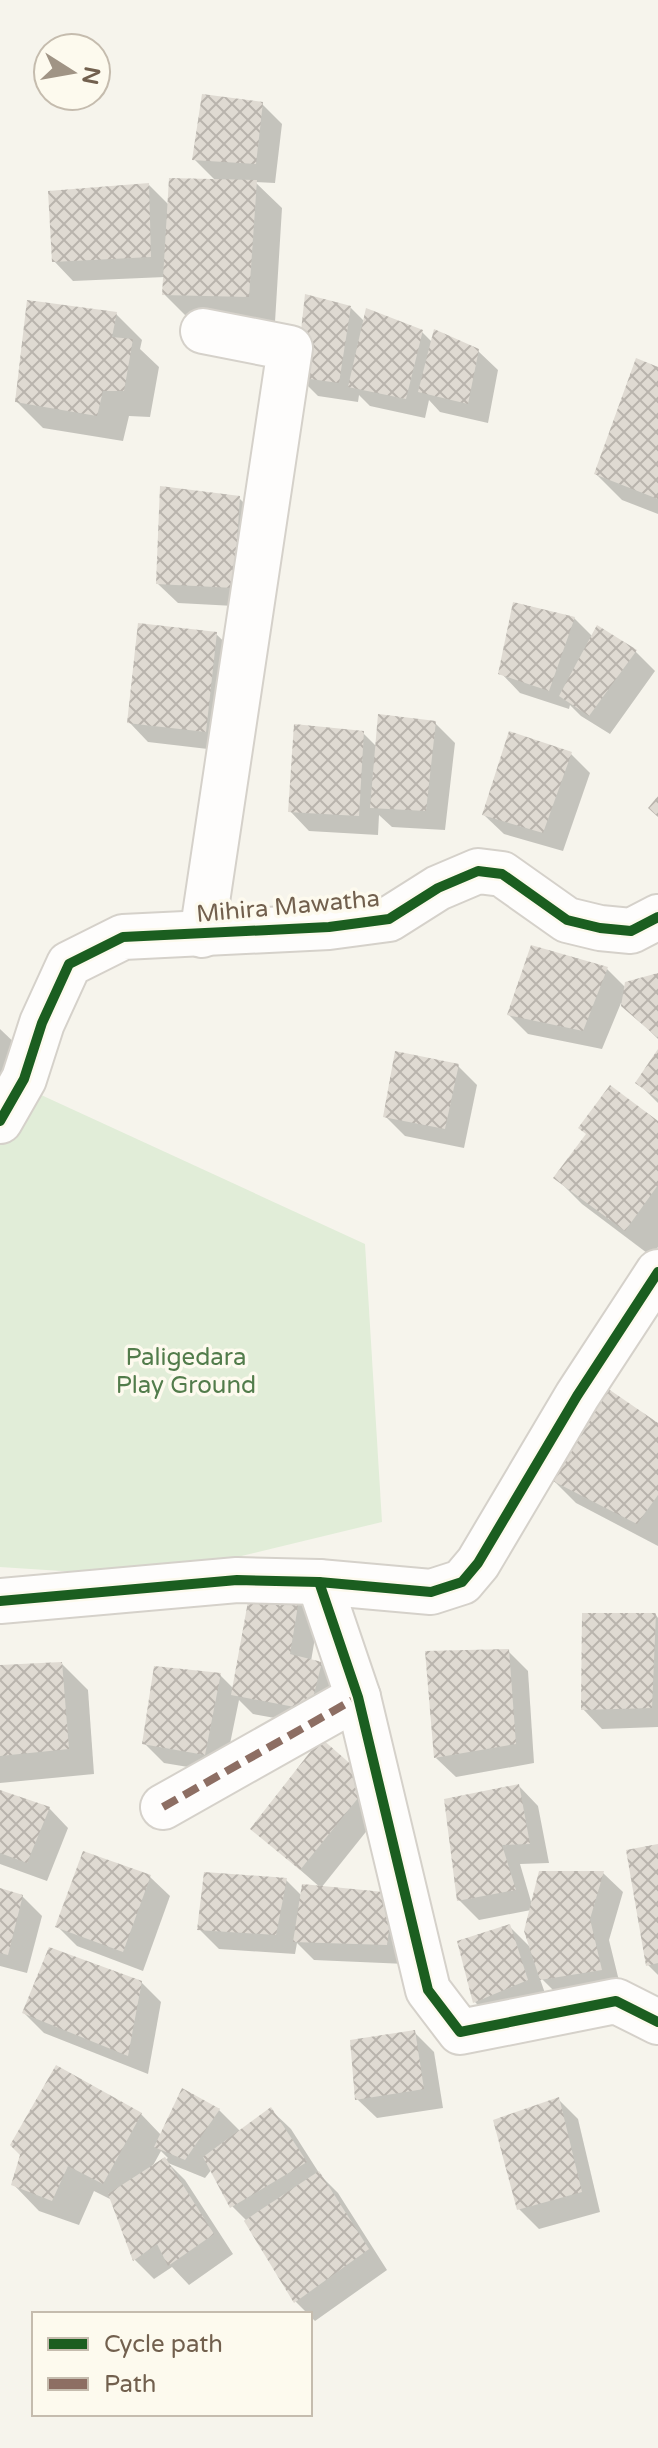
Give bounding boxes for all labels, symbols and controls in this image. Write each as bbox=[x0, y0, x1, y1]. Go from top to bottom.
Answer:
north arrow bbox=[32, 32, 112, 112]
text: N bbox=[76, 64, 105, 87]
street label: Mihira Mawatha bbox=[195, 884, 381, 929]
park label: Paligedara Play Ground bbox=[116, 1343, 256, 1400]
legend bbox=[32, 2312, 312, 2416]
text: Cycle path bbox=[104, 2330, 223, 2359]
text: Path bbox=[104, 2370, 157, 2399]

